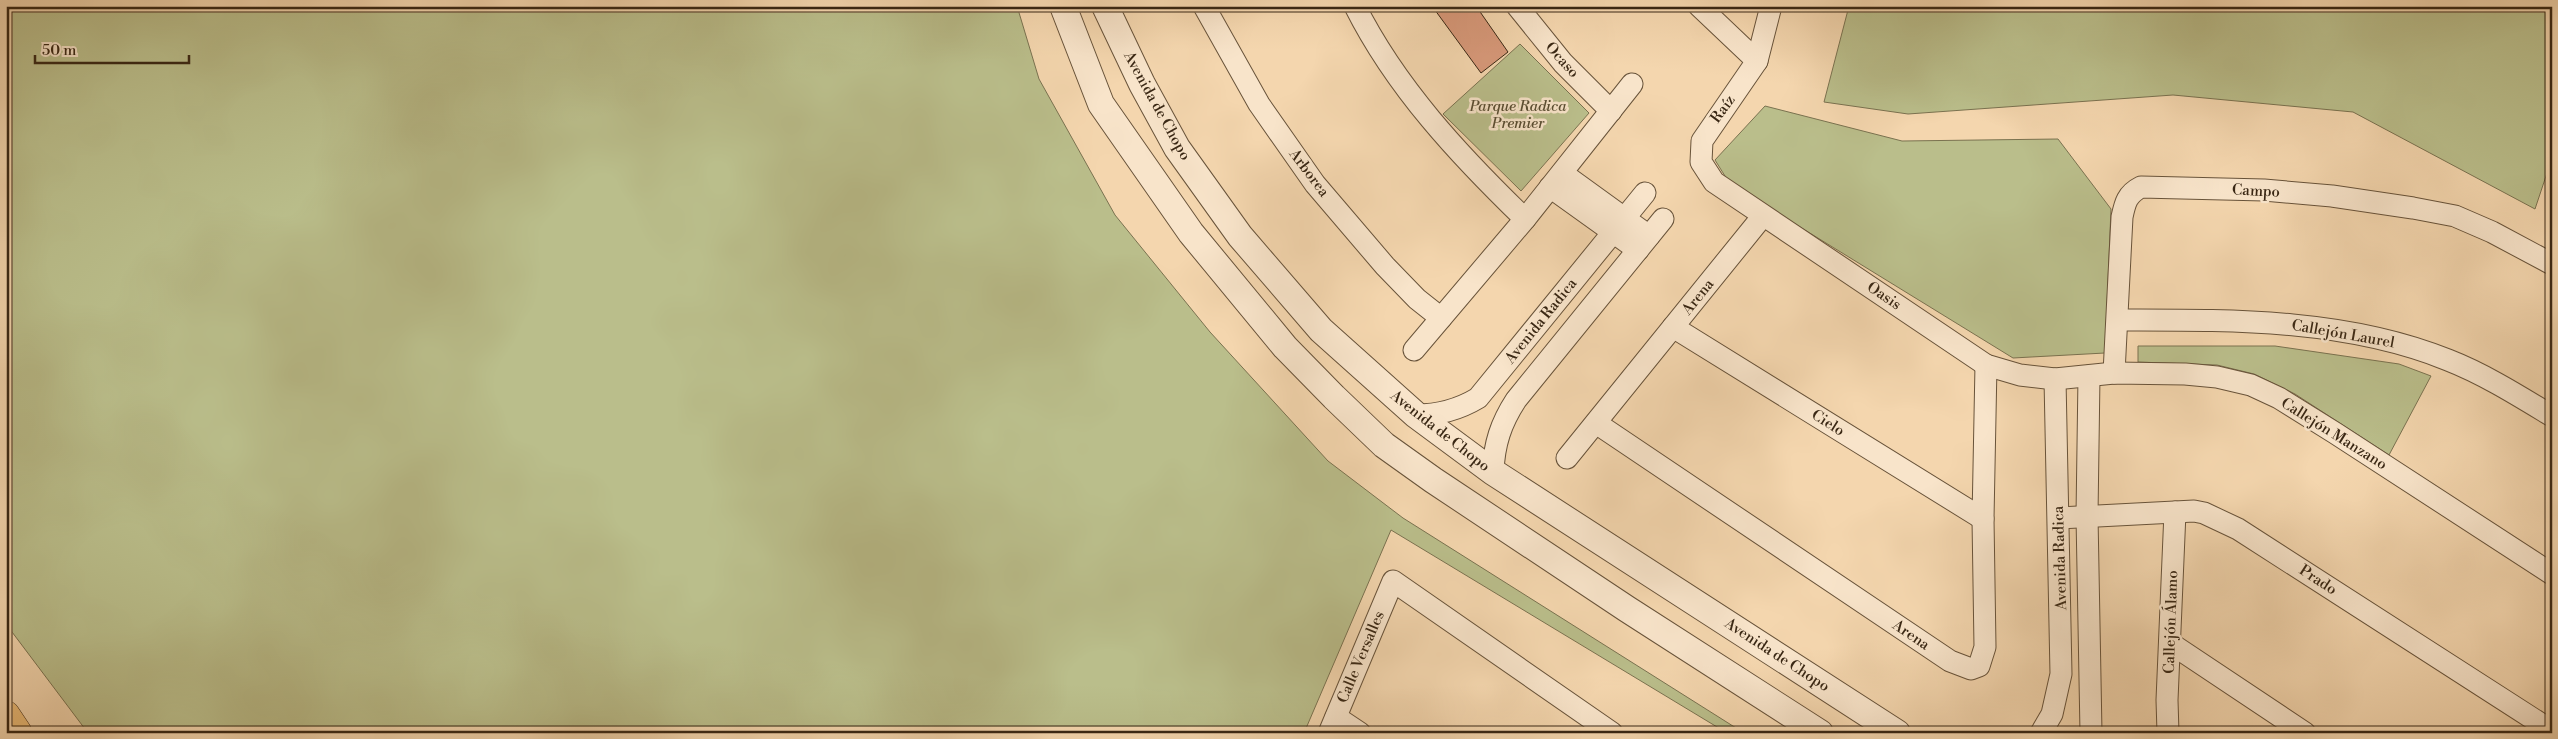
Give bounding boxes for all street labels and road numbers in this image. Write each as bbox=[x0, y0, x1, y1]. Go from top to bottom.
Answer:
street label: Ocaso bbox=[1541, 38, 1583, 82]
street label: Avenida de Chopo bbox=[1119, 47, 1195, 164]
street label: Raíz bbox=[1706, 91, 1740, 127]
street label: Arborea bbox=[1284, 144, 1333, 201]
street label: Campo bbox=[2231, 180, 2281, 202]
street label: Avenida Radica bbox=[1500, 274, 1581, 368]
street label: Arena bbox=[1677, 275, 1718, 320]
street label: Oasis bbox=[1863, 278, 1905, 314]
street label: Callejón Laurel bbox=[2290, 316, 2397, 352]
street label: Avenida de Chopo bbox=[1386, 386, 1494, 476]
street label: Callejón Manzano bbox=[2277, 394, 2391, 474]
street label: Cielo bbox=[1808, 405, 1848, 441]
street label: Avenida Radica bbox=[2049, 505, 2071, 612]
street label: Prado bbox=[2296, 561, 2340, 599]
street label: Callejón Álamo bbox=[2159, 570, 2182, 674]
street label: Calle Versalles bbox=[1333, 608, 1389, 706]
street label: Avenida de Chopo bbox=[1720, 613, 1833, 696]
street label: Arena bbox=[1888, 615, 1934, 654]

